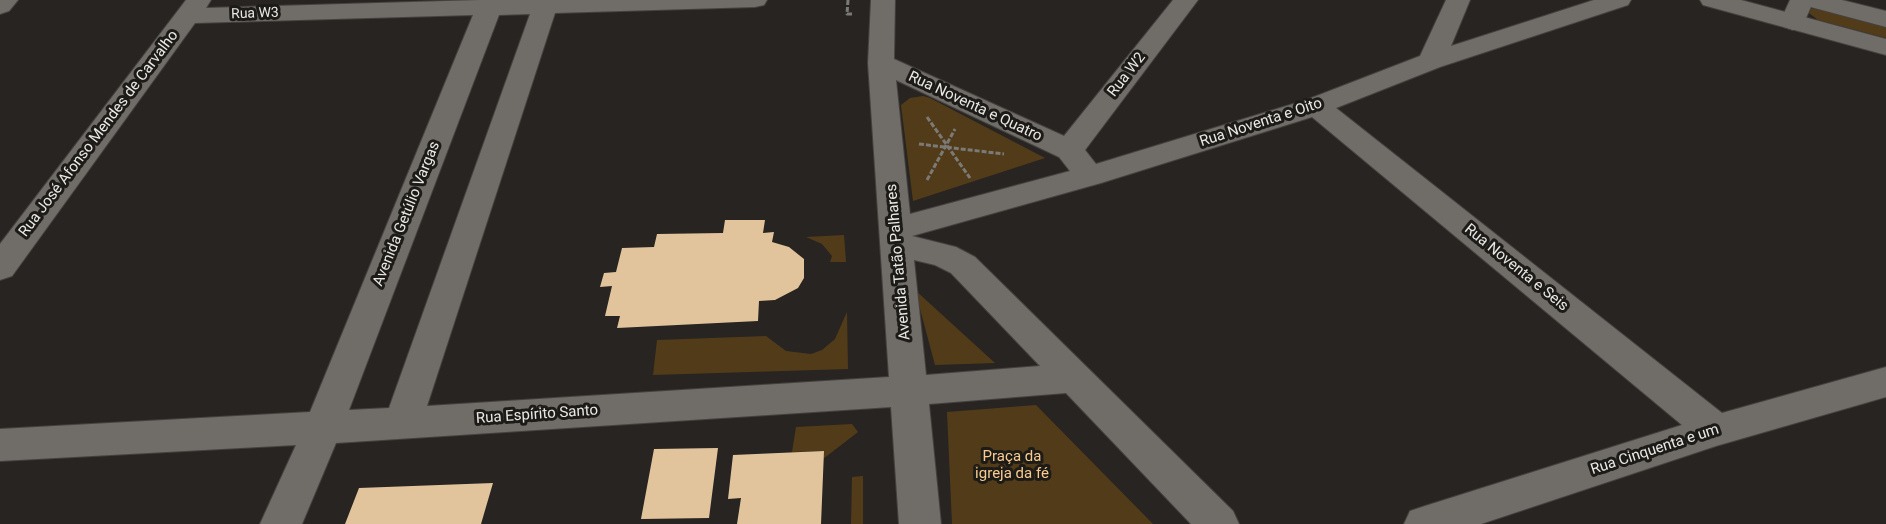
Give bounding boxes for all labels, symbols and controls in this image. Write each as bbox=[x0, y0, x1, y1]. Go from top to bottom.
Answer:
street label: Rua W3 bbox=[231, 5, 279, 23]
street label: Rua José Afonso Mendes de Carvalho bbox=[15, 27, 183, 241]
street label: Rua W2 bbox=[1104, 49, 1150, 101]
street label: Rua Noventa e Quatro bbox=[905, 68, 1045, 146]
street label: Rua Noventa e Oito bbox=[1197, 95, 1325, 151]
street label: Avenida Getúlio Vargas bbox=[370, 139, 444, 289]
street label: Avenida Tatão Palhares bbox=[883, 183, 915, 341]
street label: Rua Noventa e Seis bbox=[1460, 221, 1572, 315]
street label: Rua Espírito Santo bbox=[475, 402, 599, 428]
street label: Rua Cinquenta e um bbox=[1588, 421, 1722, 479]
park label: Praça da igreja da fé bbox=[975, 448, 1049, 483]

